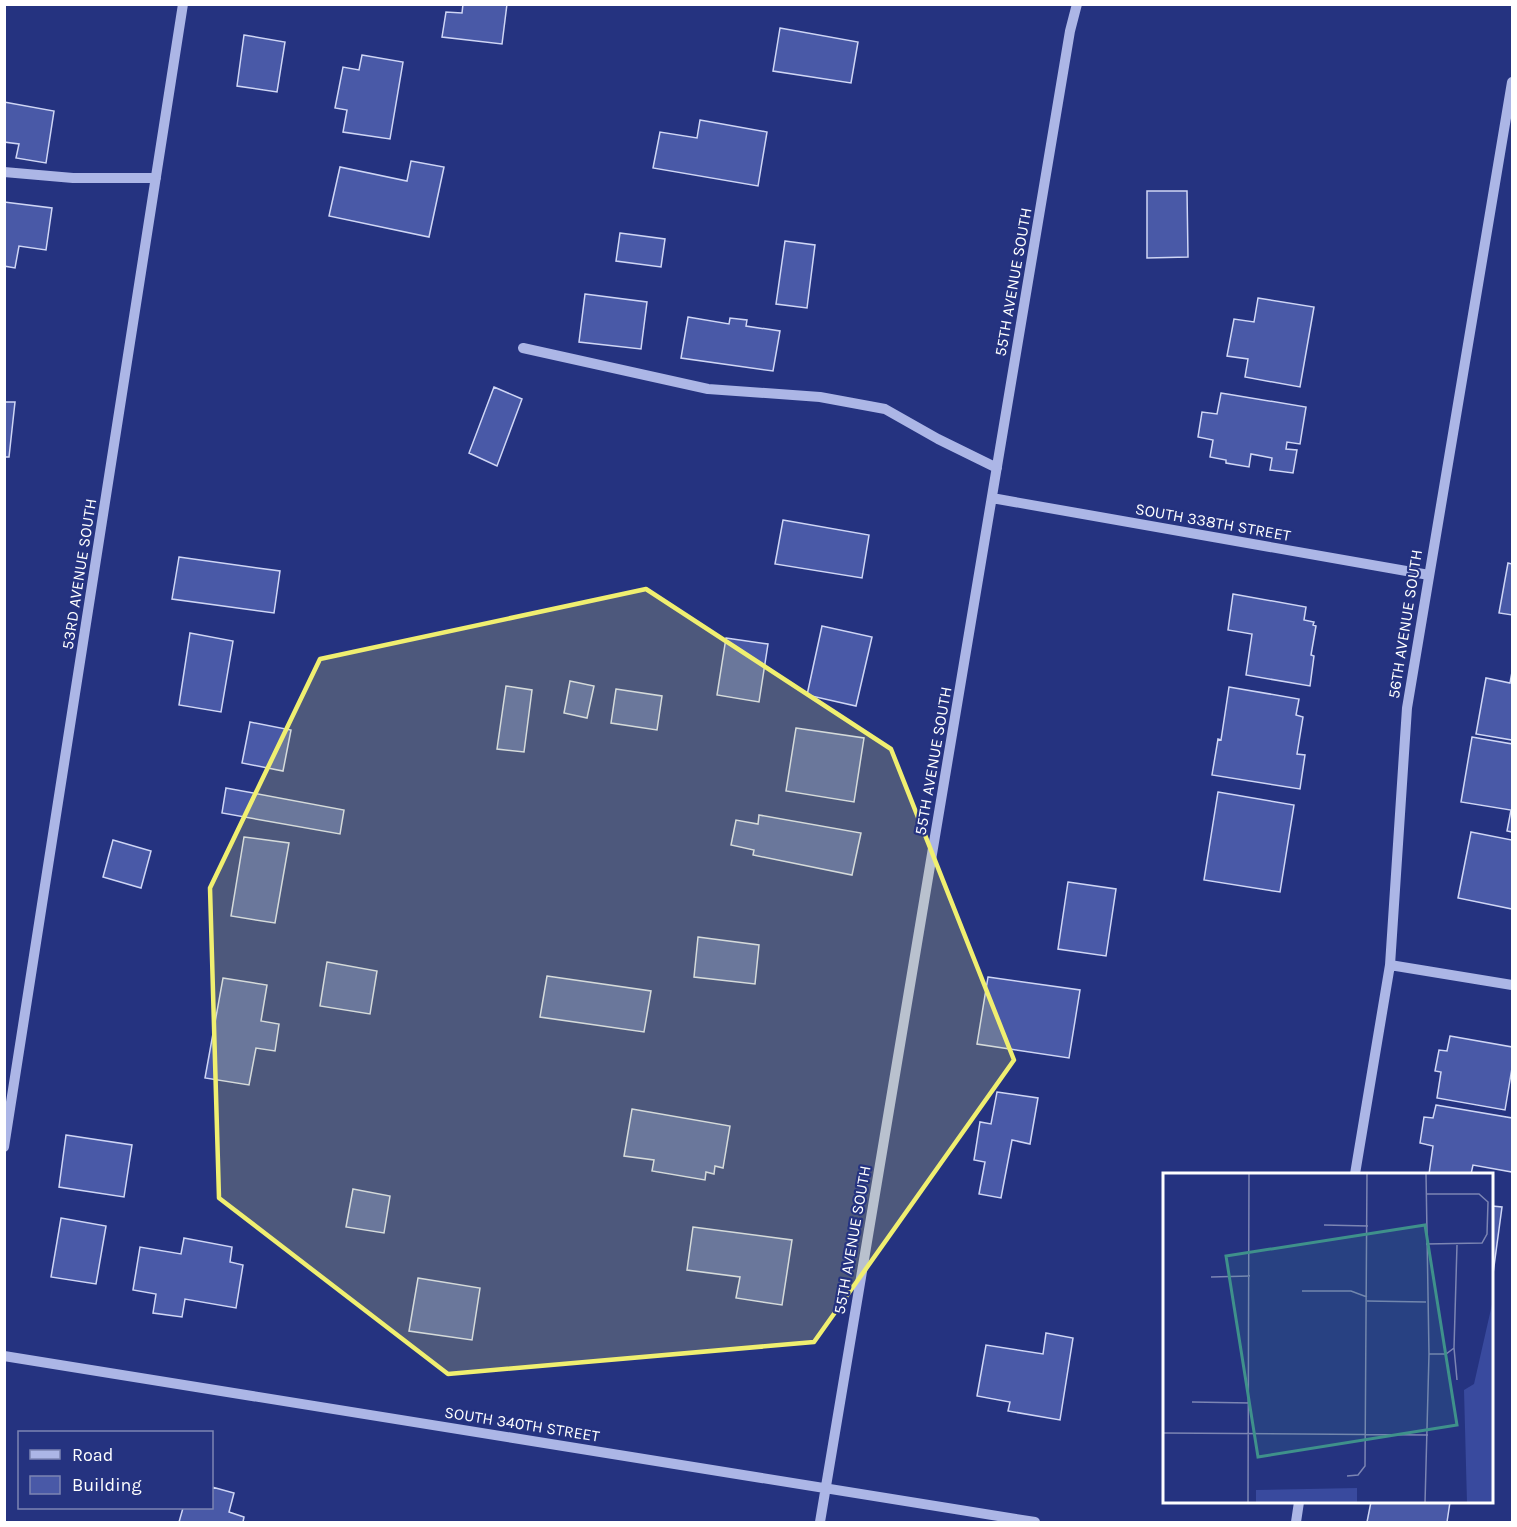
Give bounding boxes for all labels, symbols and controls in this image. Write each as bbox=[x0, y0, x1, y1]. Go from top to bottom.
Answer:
street label: 55TH AVENUE SOUTH bbox=[991, 206, 1035, 358]
street label: 53RD AVENUE SOUTH bbox=[58, 497, 100, 651]
street label: SOUTH 338TH STREET bbox=[1134, 499, 1292, 545]
street label: 56TH AVENUE SOUTH bbox=[1384, 548, 1426, 700]
street label: 55TH AVENUE SOUTH bbox=[911, 685, 955, 837]
street label: 55TH AVENUE SOUTH bbox=[830, 1164, 874, 1316]
inset map bbox=[1163, 1173, 1493, 1503]
street label: SOUTH 340TH STREET bbox=[443, 1402, 601, 1446]
legend bbox=[18, 1431, 213, 1509]
text: Road bbox=[72, 1444, 113, 1466]
text: Building bbox=[72, 1474, 142, 1496]

